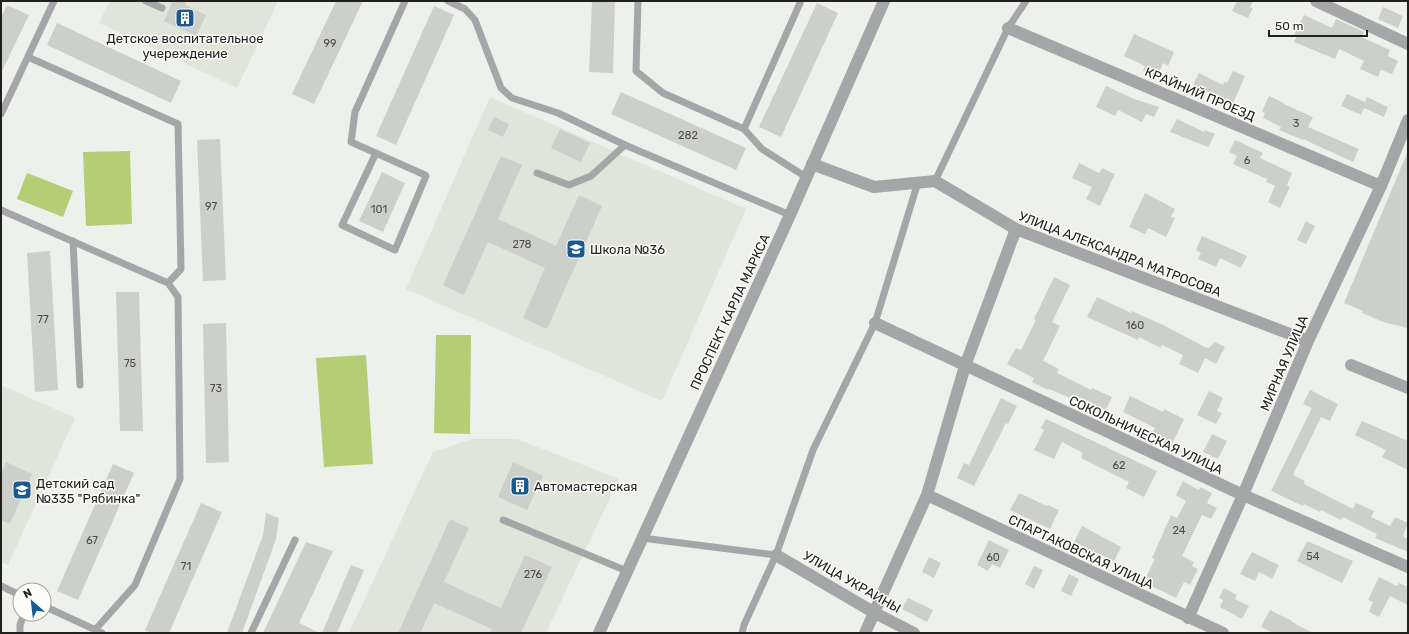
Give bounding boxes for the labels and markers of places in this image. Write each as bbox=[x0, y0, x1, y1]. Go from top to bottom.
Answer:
building icon: Детское воспитательное учереждение bbox=[174, 7, 196, 29]
place label: Детское воспитательное учереждение bbox=[107, 31, 263, 61]
school or university icon: Школа №36 bbox=[565, 238, 587, 260]
place label: Школа №36 bbox=[590, 242, 665, 257]
building icon: Автомастерская bbox=[509, 475, 531, 497]
place label: Детский сад №335 "Рябинка" bbox=[36, 476, 140, 506]
school or university icon: Детский сад №335 "Рябинка" bbox=[11, 479, 33, 501]
place label: Автомастерская bbox=[534, 479, 637, 494]

